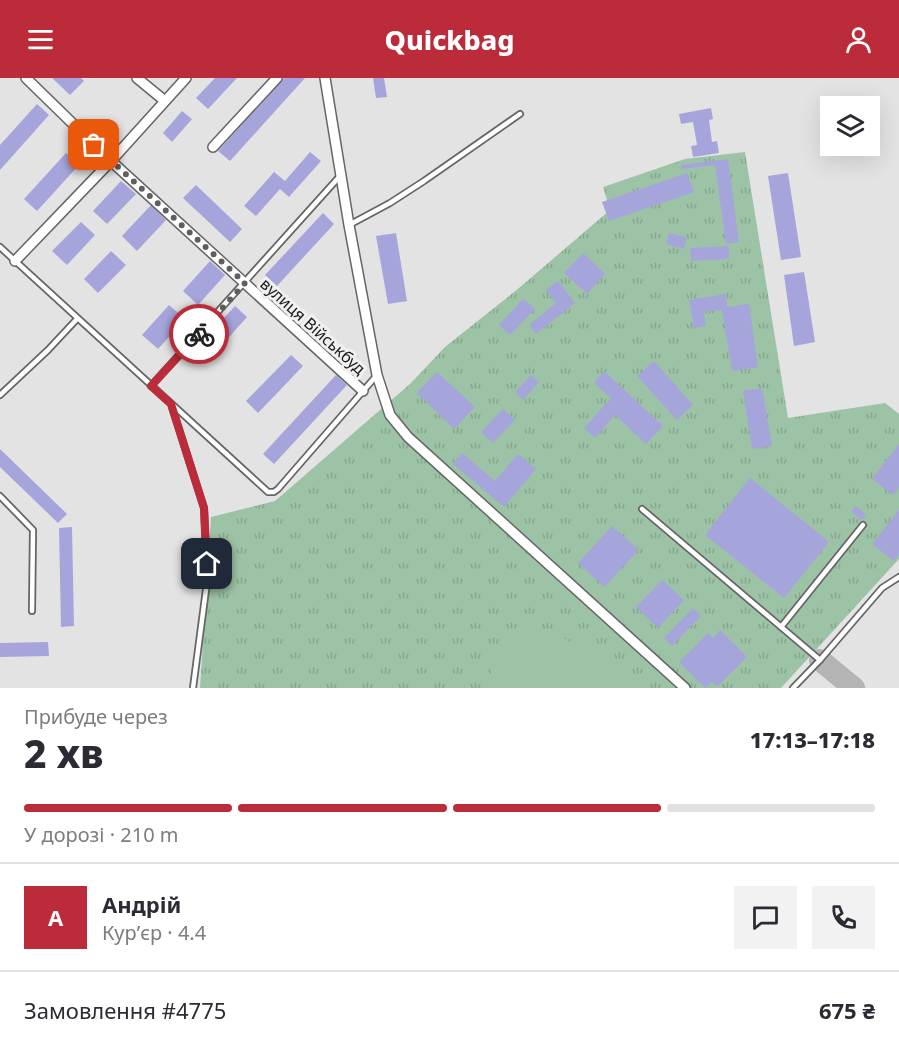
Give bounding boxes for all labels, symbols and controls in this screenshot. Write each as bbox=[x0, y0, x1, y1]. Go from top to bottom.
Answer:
text: Quickbag bbox=[385, 21, 514, 58]
icon: menu bbox=[24, 23, 57, 56]
icon: person bbox=[842, 23, 875, 56]
map controls bbox=[820, 96, 880, 156]
button: layers bbox=[820, 96, 880, 156]
pin bbox=[68, 119, 119, 170]
icon: bag bbox=[77, 128, 110, 161]
street label: вулиця Військбуд bbox=[256, 273, 371, 379]
courier bbox=[169, 304, 229, 364]
icon: bike bbox=[183, 318, 216, 351]
pin bbox=[181, 538, 232, 589]
icon: home bbox=[190, 547, 223, 580]
text: Прибуде через bbox=[24, 703, 168, 730]
text: 17:13–17:18 bbox=[750, 724, 875, 754]
text: 2 хв bbox=[24, 726, 104, 779]
text: У дорозі · 210 m bbox=[24, 821, 178, 848]
button: chat bbox=[734, 886, 797, 949]
button: phone bbox=[812, 886, 875, 949]
text: Андрій bbox=[102, 889, 181, 919]
text: А bbox=[48, 902, 63, 932]
text: Кур’єр · 4.4 bbox=[102, 919, 206, 946]
text: Замовлення #4775 bbox=[24, 995, 226, 1025]
text: 675 ₴ bbox=[819, 995, 875, 1025]

